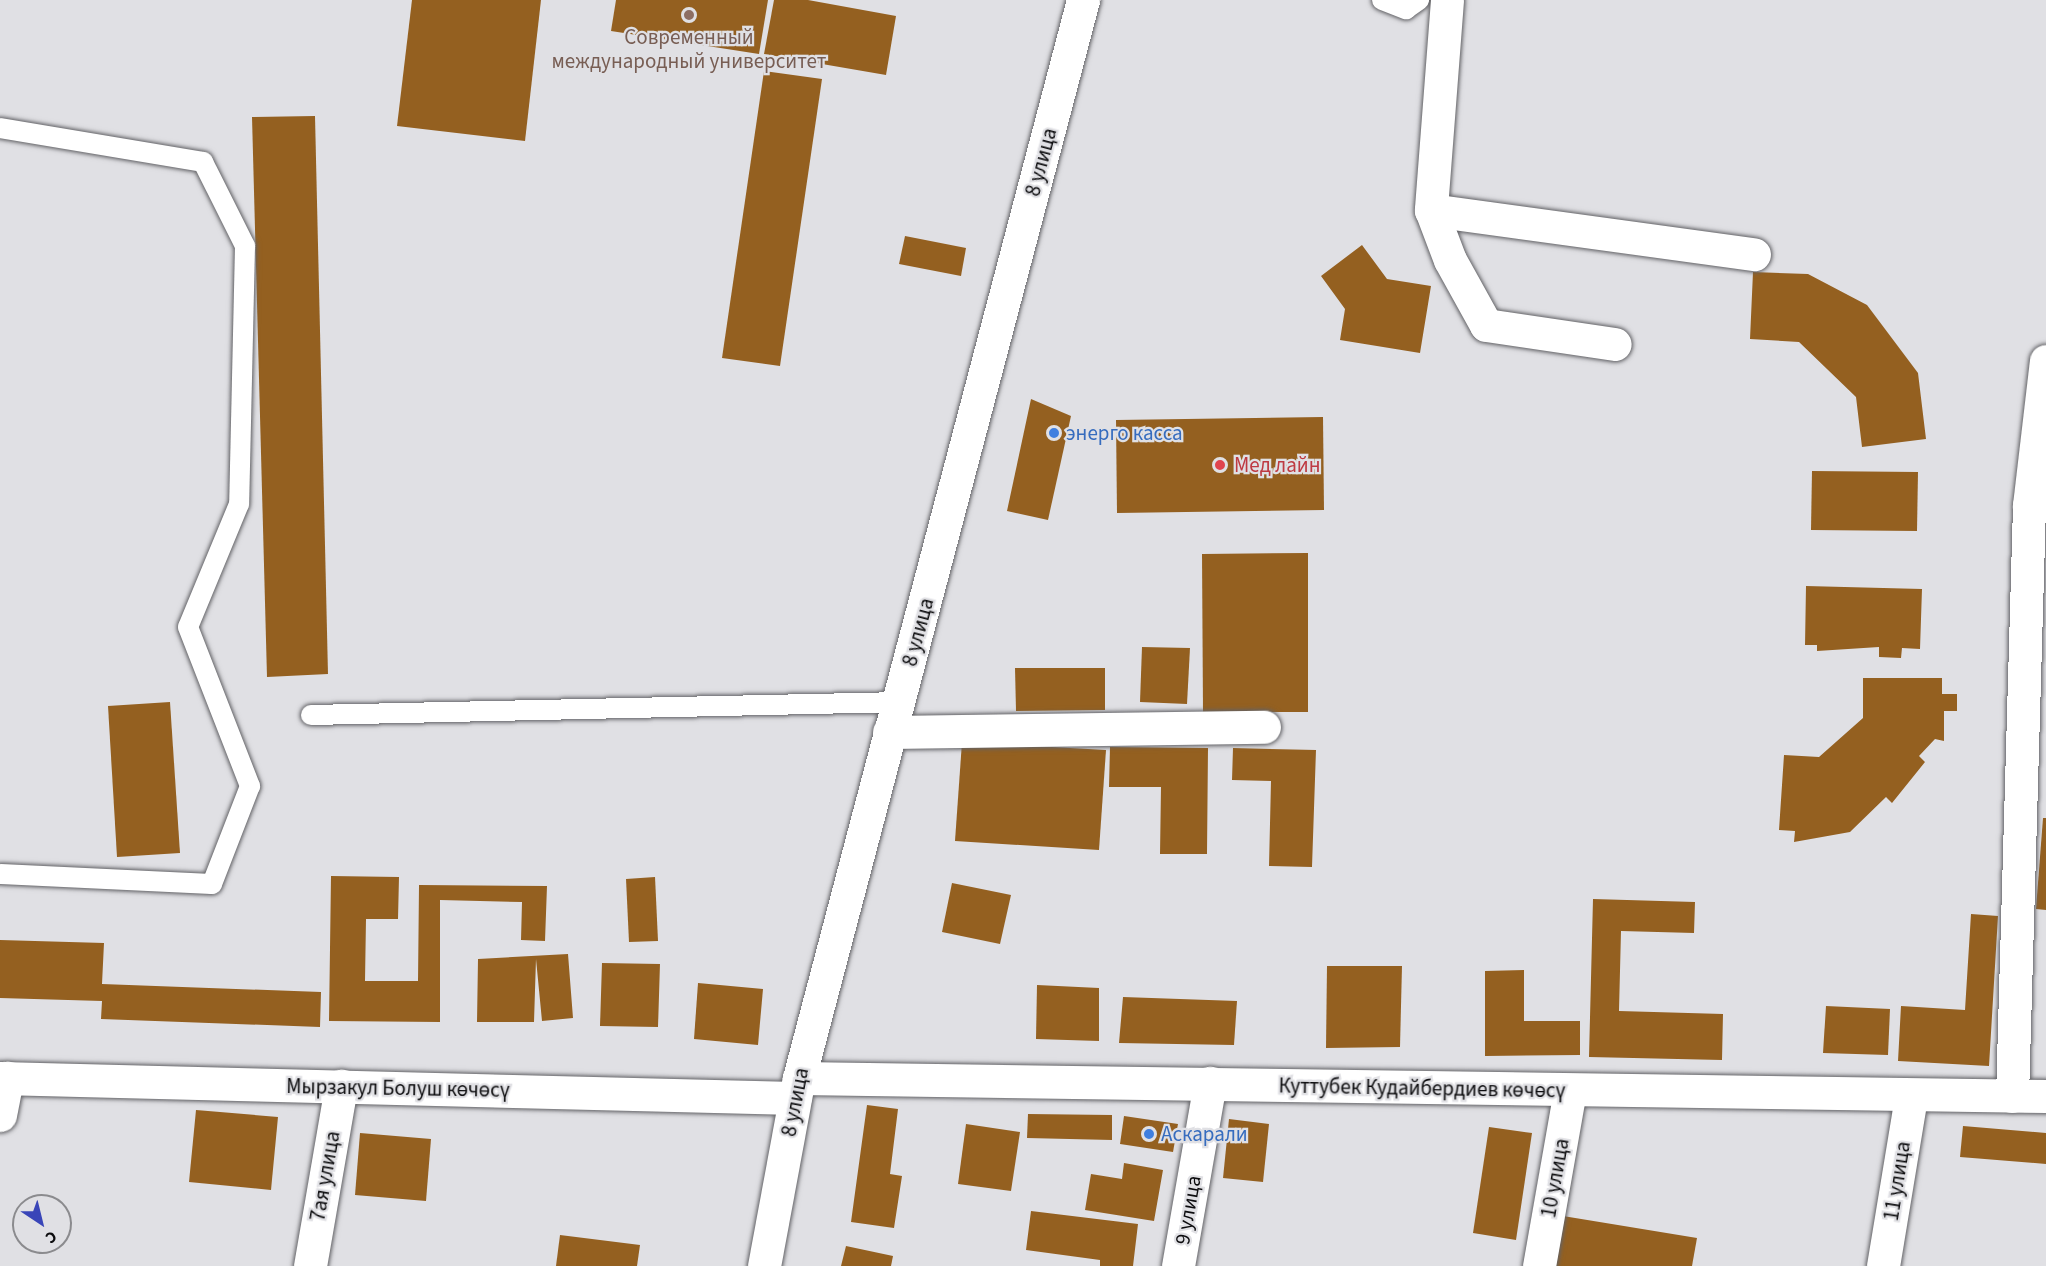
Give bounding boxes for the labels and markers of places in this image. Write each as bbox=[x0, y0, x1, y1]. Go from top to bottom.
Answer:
marker: Современный международный университет bbox=[682, 8, 696, 22]
place label: Современный международный университет bbox=[552, 24, 826, 74]
place label: энерго касса bbox=[1066, 420, 1183, 446]
marker: энерго касса bbox=[1047, 426, 1061, 440]
place label: Мед лайн bbox=[1234, 452, 1320, 478]
marker: Мед лайн bbox=[1211, 456, 1229, 474]
place label: Аскарали bbox=[1161, 1121, 1248, 1147]
marker: Аскарали bbox=[1142, 1127, 1156, 1141]

